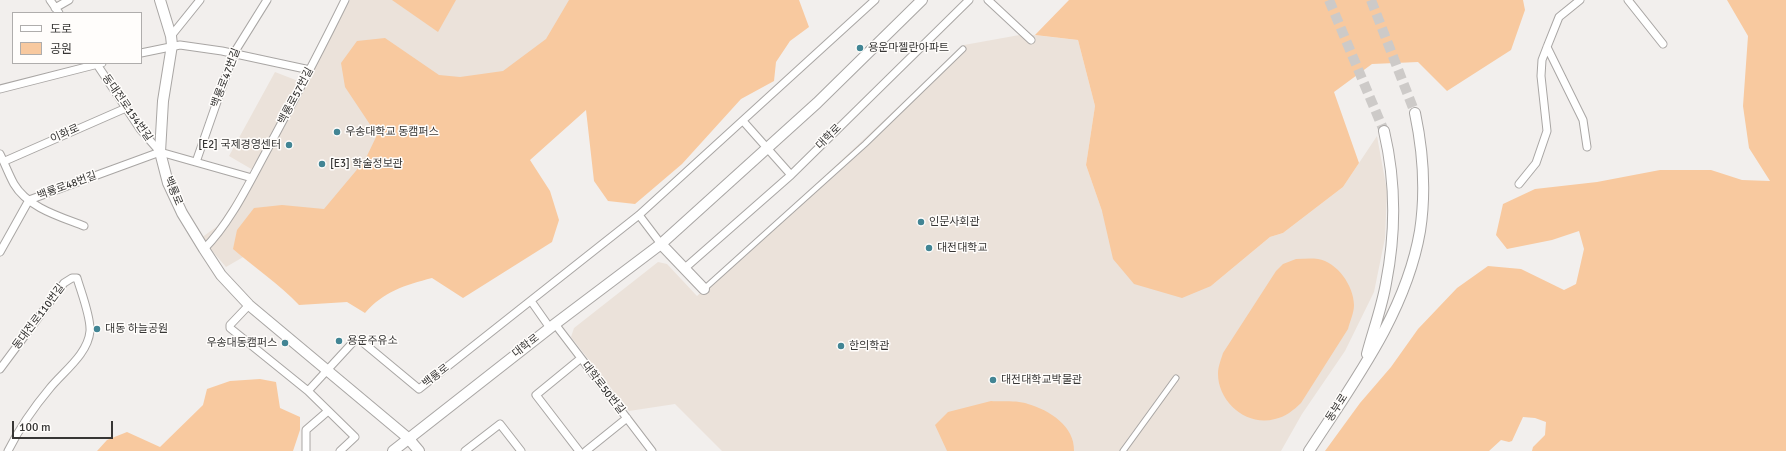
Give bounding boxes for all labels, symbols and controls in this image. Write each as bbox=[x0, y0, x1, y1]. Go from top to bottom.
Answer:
legend bbox=[12, 12, 142, 64]
text: 도로 bbox=[50, 22, 72, 37]
place label: 용운마젤란아파트 bbox=[868, 41, 949, 55]
text: 공원 bbox=[50, 42, 72, 57]
marker: 용운마젤란아파트 bbox=[855, 43, 865, 53]
street label: 백룡로47번길 bbox=[209, 46, 243, 110]
street label: 백룡로57번길 bbox=[276, 65, 316, 127]
street label: 동대전로154번길 bbox=[99, 72, 155, 144]
street label: 이화로 bbox=[48, 122, 82, 146]
street label: 대학로 bbox=[814, 122, 844, 152]
place label: 우송대학교 동캠퍼스 bbox=[345, 125, 438, 139]
marker: 우송대학교 동캠퍼스 bbox=[332, 127, 342, 137]
place label: [E2] 국제경영센터 bbox=[198, 138, 281, 152]
marker: [E2] 국제경영센터 bbox=[284, 140, 294, 150]
place label: [E3] 학술정보관 bbox=[330, 157, 403, 171]
marker: [E3] 학술정보관 bbox=[317, 159, 327, 169]
street label: 백룡로48번길 bbox=[35, 169, 99, 203]
street label: 백룡로 bbox=[161, 174, 185, 208]
place label: 인문사회관 bbox=[929, 215, 980, 229]
marker: 인문사회관 bbox=[916, 217, 926, 227]
place label: 대전대학교 bbox=[937, 241, 988, 255]
marker: 대전대학교 bbox=[924, 243, 934, 253]
street label: 동대전로110번길 bbox=[10, 282, 68, 352]
place label: 대동 하늘공원 bbox=[105, 322, 168, 336]
marker: 대동 하늘공원 bbox=[92, 324, 102, 334]
street label: 대학로 bbox=[510, 331, 542, 361]
place label: 용운주유소 bbox=[347, 334, 398, 348]
place label: 우송대동캠퍼스 bbox=[206, 336, 277, 350]
marker: 용운주유소 bbox=[334, 336, 344, 346]
marker: 우송대동캠퍼스 bbox=[280, 338, 290, 348]
place label: 한의학관 bbox=[849, 339, 889, 353]
marker: 한의학관 bbox=[836, 341, 846, 351]
street label: 대학로50번길 bbox=[579, 359, 627, 417]
street label: 백룡로 bbox=[420, 361, 452, 391]
place label: 대전대학교박물관 bbox=[1001, 373, 1082, 387]
marker: 대전대학교박물관 bbox=[988, 375, 998, 385]
street label: 동부로 bbox=[1323, 392, 1351, 424]
scale bar bbox=[14, 413, 115, 439]
text: 100 m bbox=[19, 420, 51, 435]

